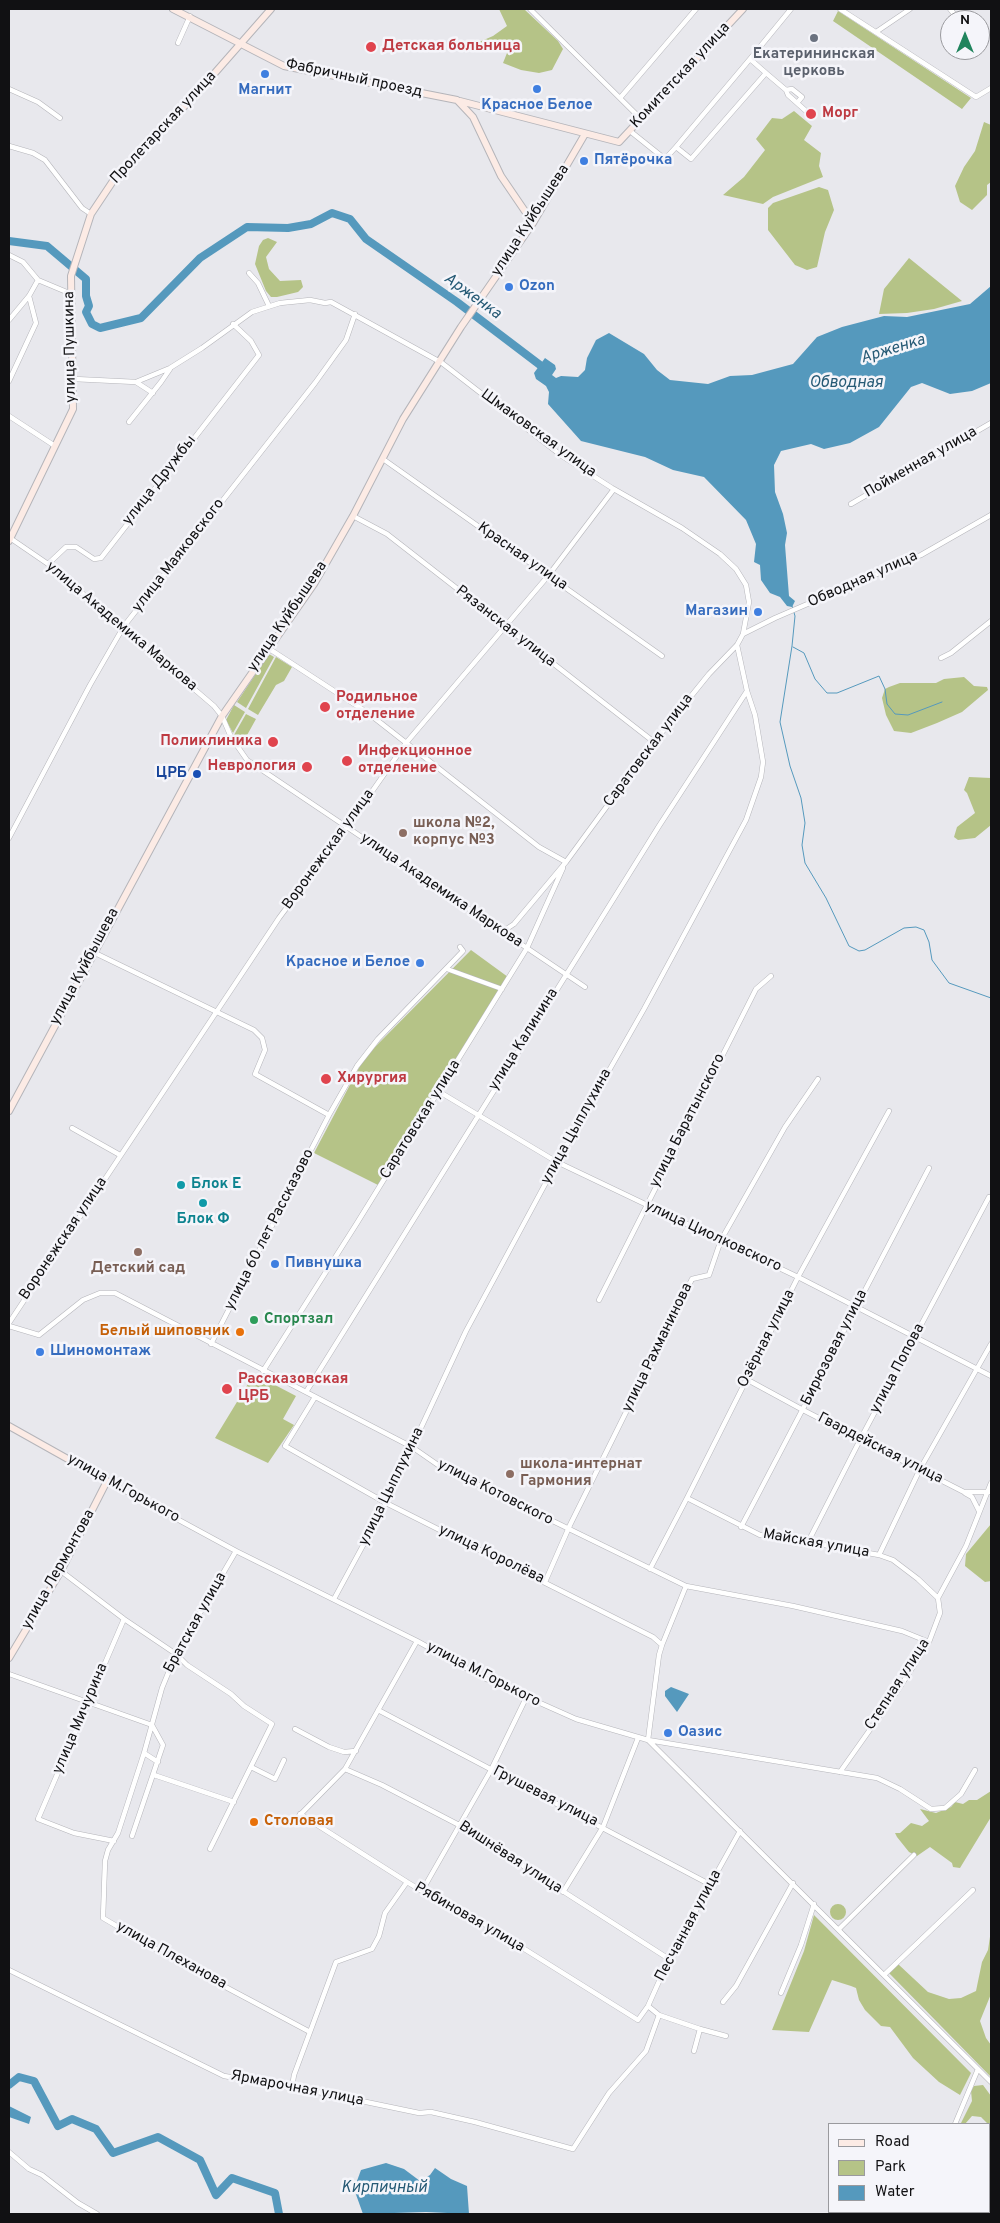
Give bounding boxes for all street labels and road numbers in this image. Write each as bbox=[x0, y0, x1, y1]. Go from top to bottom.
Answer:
street label: Комитетская улица bbox=[627, 19, 735, 133]
street label: Фабричный проезд bbox=[284, 56, 424, 102]
street label: Пролетарская улица bbox=[107, 68, 221, 188]
street label: улица Куйбышева bbox=[488, 162, 574, 280]
street label: улица Пушкина bbox=[61, 291, 81, 403]
street label: Шмаковская улица bbox=[477, 386, 599, 482]
street label: Пойменная улица bbox=[862, 423, 980, 503]
street label: улица Дружбы bbox=[119, 433, 201, 529]
street label: улица Маяковского bbox=[129, 496, 229, 616]
street label: Красная улица bbox=[473, 519, 571, 595]
street label: Обводная улица bbox=[805, 548, 921, 612]
street label: улица Академика Маркова bbox=[42, 558, 200, 696]
street label: улица Куйбышева bbox=[244, 558, 332, 676]
street label: Рязанская улица bbox=[451, 582, 559, 672]
street label: Саратовская улица bbox=[601, 691, 697, 811]
street label: Воронежская улица bbox=[279, 786, 379, 914]
street label: улица Академика Маркова bbox=[356, 830, 526, 952]
street label: улица Куйбышева bbox=[47, 905, 123, 1029]
street label: улица Калинина bbox=[485, 985, 563, 1095]
street label: улица Баратынского bbox=[646, 1051, 730, 1191]
street label: Саратовская улица bbox=[377, 1057, 465, 1183]
street label: улица Цыплухина bbox=[538, 1066, 616, 1188]
street label: улица 60 лет Рассказово bbox=[221, 1146, 319, 1314]
street label: Воронежская улица bbox=[16, 1174, 112, 1304]
street label: улица Циолковского bbox=[642, 1197, 784, 1277]
street label: улица Рахманинова bbox=[619, 1280, 697, 1416]
street label: Озёрная улица bbox=[735, 1287, 799, 1391]
street label: Бирюзовая улица bbox=[798, 1287, 872, 1409]
street label: улица Попова bbox=[867, 1321, 929, 1417]
street label: Гвардейская улица bbox=[814, 1410, 946, 1488]
street label: улица Цыплухина bbox=[356, 1425, 428, 1549]
street label: улица М.Горького bbox=[64, 1451, 182, 1527]
street label: улица Котовского bbox=[434, 1456, 556, 1530]
street label: улица Лермонтова bbox=[19, 1507, 99, 1633]
street label: улица Королёва bbox=[435, 1522, 547, 1588]
street label: Майская улица bbox=[761, 1526, 871, 1562]
street label: Братская улица bbox=[161, 1569, 231, 1677]
street label: Степная улица bbox=[862, 1636, 934, 1734]
street label: улица М.Горького bbox=[423, 1638, 543, 1712]
street label: улица Мичурина bbox=[50, 1661, 112, 1777]
street label: Грушевая улица bbox=[489, 1763, 601, 1831]
street label: Вишнёвая улица bbox=[455, 1818, 565, 1898]
street label: Песчанная улица bbox=[652, 1867, 726, 1985]
street label: Рябиновая улица bbox=[411, 1879, 527, 1957]
street label: улица Плеханова bbox=[112, 1918, 230, 1994]
street label: Ярмарочная улица bbox=[229, 2067, 365, 2111]

